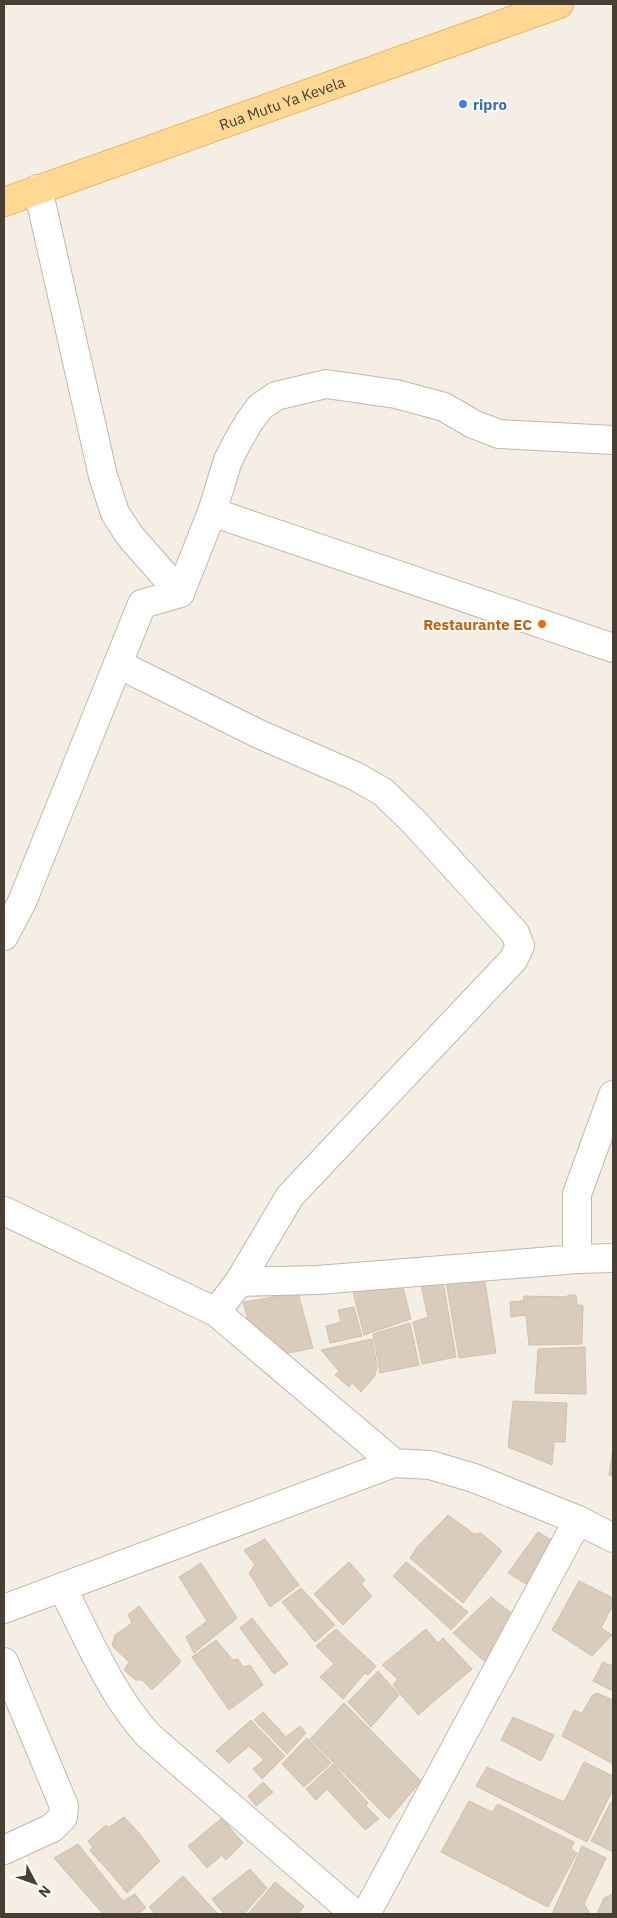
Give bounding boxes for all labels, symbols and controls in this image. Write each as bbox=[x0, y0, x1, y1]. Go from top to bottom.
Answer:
street label: Rua Mutu Ya Kevela bbox=[216, 72, 347, 134]
place label: ripro bbox=[473, 95, 507, 114]
marker: ripro bbox=[457, 98, 469, 110]
place label: Restaurante EC bbox=[423, 615, 532, 634]
marker: Restaurante EC bbox=[536, 618, 548, 630]
north arrow bbox=[10, 1858, 60, 1908]
text: N bbox=[35, 1882, 55, 1901]

